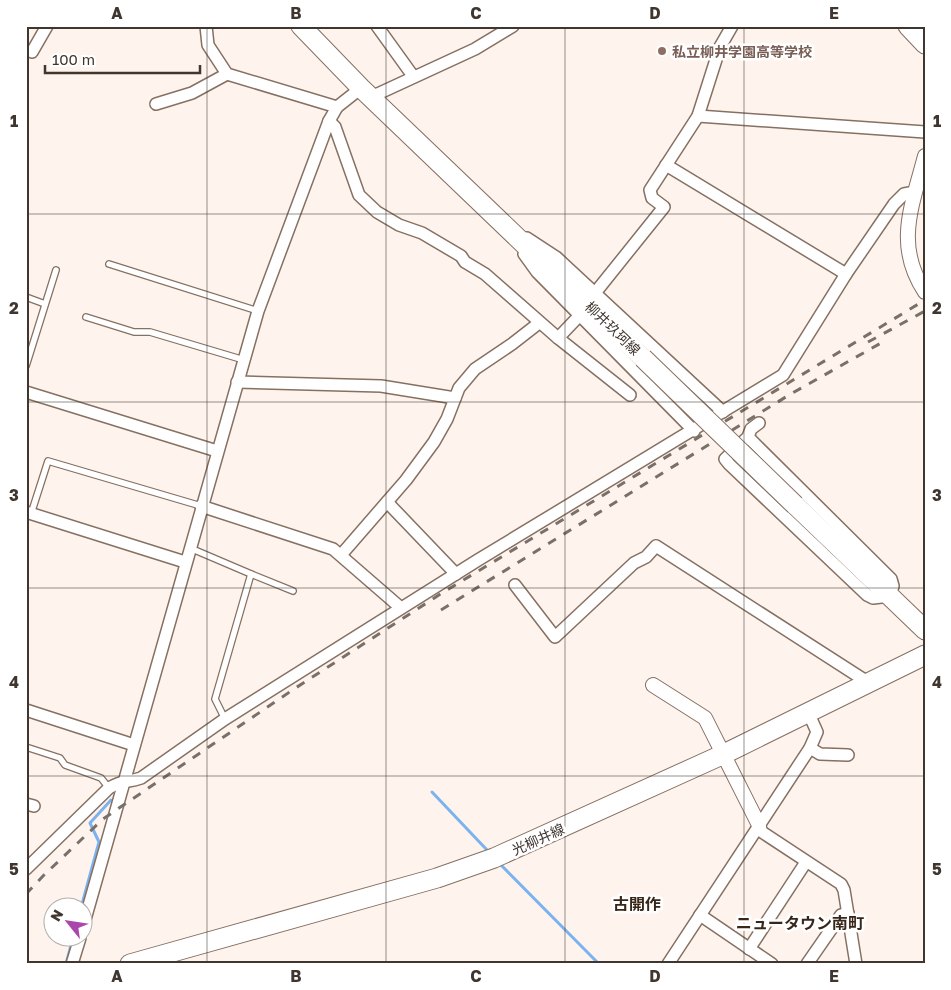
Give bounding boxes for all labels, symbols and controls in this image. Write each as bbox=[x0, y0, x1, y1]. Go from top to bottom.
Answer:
text: A bbox=[111, 3, 123, 23]
text: B bbox=[290, 3, 302, 23]
text: C bbox=[470, 3, 482, 23]
text: D bbox=[649, 3, 661, 23]
text: E bbox=[829, 3, 839, 23]
scale bar bbox=[45, 42, 200, 74]
place label: 私立柳井学園高等学校 bbox=[672, 43, 812, 60]
marker: 私立柳井学園高等学校 bbox=[656, 45, 668, 57]
text: 100 m bbox=[52, 50, 95, 68]
text: 1 bbox=[10, 111, 18, 131]
text: 1 bbox=[933, 111, 941, 131]
text: 2 bbox=[9, 298, 19, 318]
street label: 柳井玖珂線 bbox=[582, 298, 644, 358]
text: 2 bbox=[932, 298, 942, 318]
text: 3 bbox=[9, 485, 19, 505]
text: 3 bbox=[932, 485, 942, 505]
text: 4 bbox=[9, 672, 19, 692]
text: 4 bbox=[932, 672, 942, 692]
street label: 光柳井線 bbox=[509, 820, 567, 858]
text: 5 bbox=[9, 859, 19, 879]
text: 5 bbox=[932, 859, 942, 879]
district label: 古開作 bbox=[613, 894, 661, 914]
north arrow bbox=[42, 898, 92, 948]
text: N bbox=[46, 906, 66, 924]
district label: ニュータウン南町 bbox=[736, 913, 864, 933]
text: A bbox=[111, 966, 123, 986]
text: B bbox=[290, 966, 302, 986]
text: C bbox=[470, 966, 482, 986]
text: D bbox=[649, 966, 661, 986]
text: E bbox=[829, 966, 839, 986]

